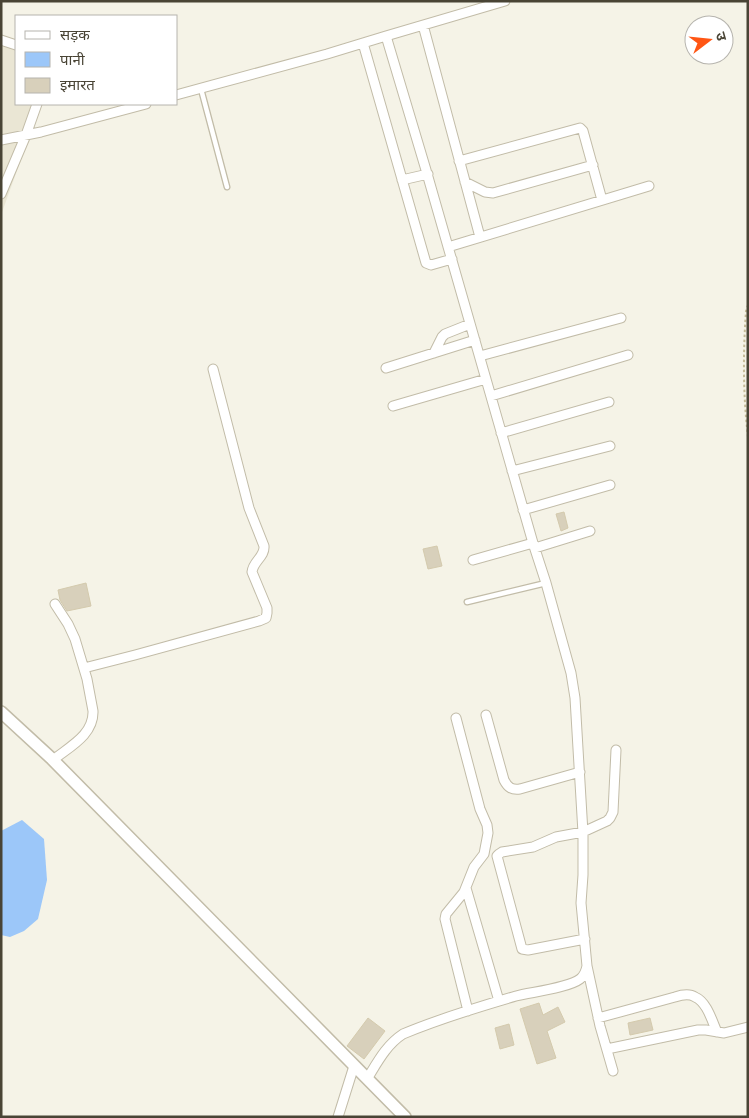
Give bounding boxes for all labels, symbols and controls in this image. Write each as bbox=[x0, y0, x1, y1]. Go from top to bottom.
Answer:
legend bbox=[15, 15, 178, 105]
north arrow bbox=[684, 15, 734, 65]
text: सड़क bbox=[60, 25, 90, 45]
text: उ bbox=[711, 30, 731, 44]
text: पानी bbox=[60, 50, 86, 70]
text: इमारत bbox=[60, 75, 95, 95]

